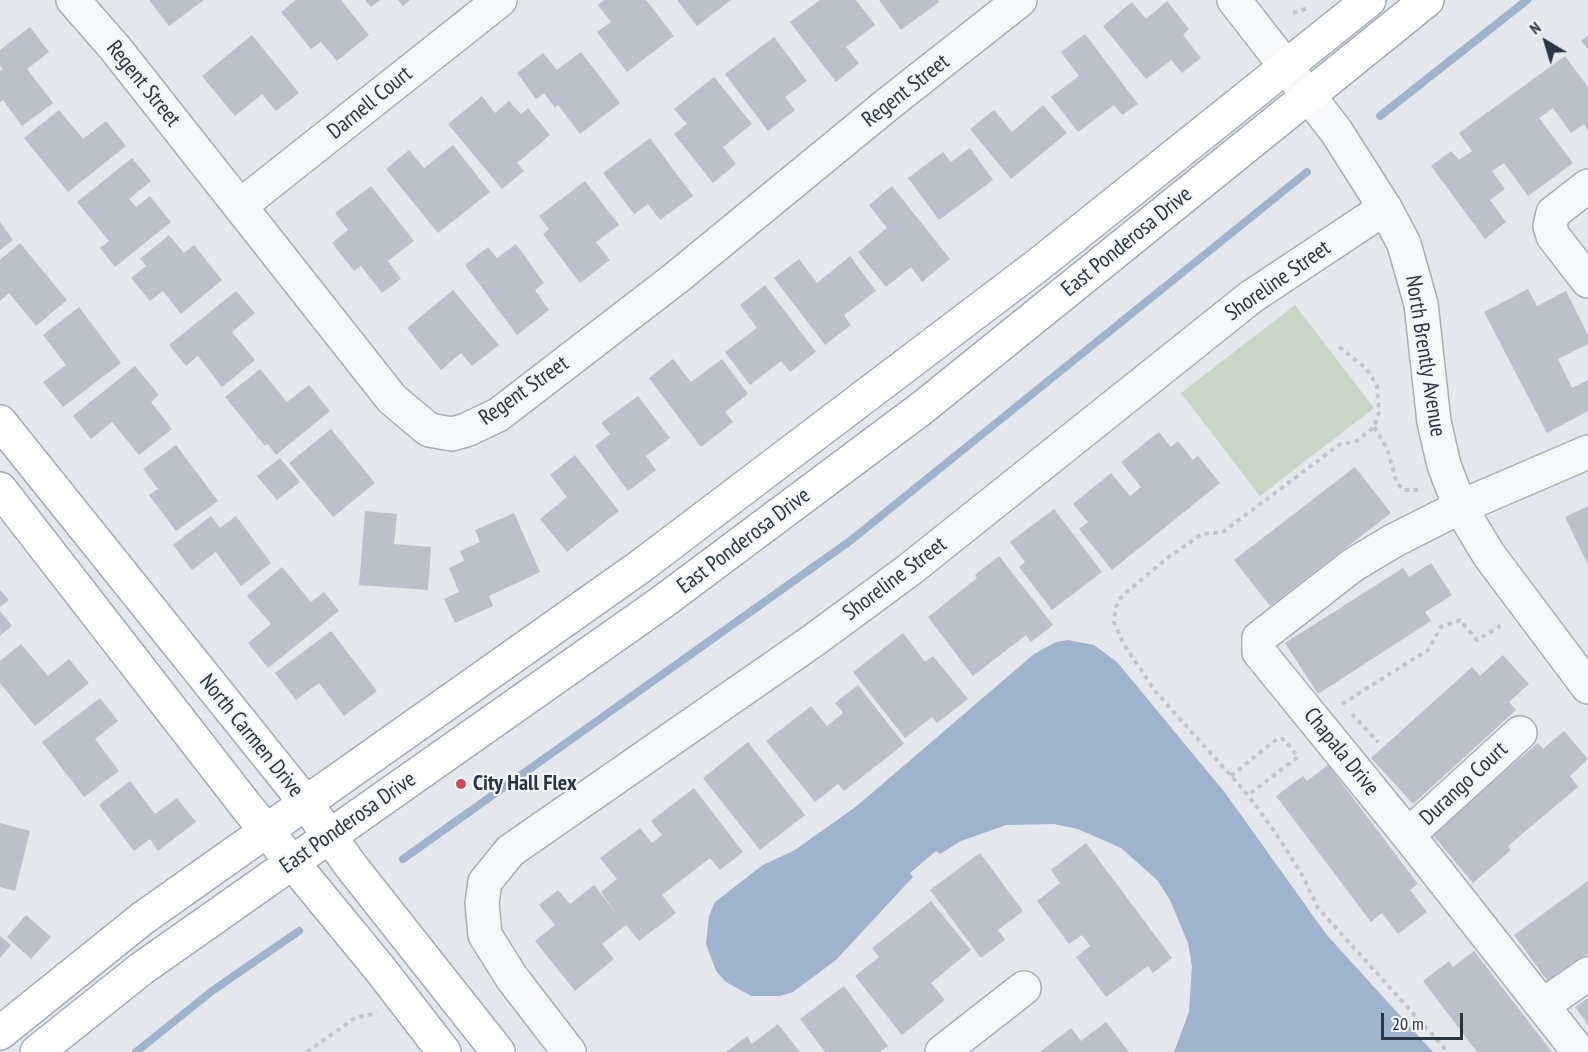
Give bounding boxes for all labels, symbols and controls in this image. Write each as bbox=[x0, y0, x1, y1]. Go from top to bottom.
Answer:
north arrow bbox=[1516, 12, 1576, 72]
text: N bbox=[1525, 17, 1544, 38]
street label: Regent Street bbox=[100, 36, 186, 132]
street label: Regent Street bbox=[857, 49, 955, 133]
street label: Darnell Court bbox=[322, 61, 418, 145]
street label: East Ponderosa Drive bbox=[1057, 181, 1197, 303]
street label: Shoreline Street bbox=[1220, 235, 1336, 327]
street label: North Brently Avenue bbox=[1399, 273, 1451, 439]
street label: Regent Street bbox=[474, 351, 574, 431]
street label: East Ponderosa Drive bbox=[672, 482, 816, 600]
street label: Shoreline Street bbox=[838, 532, 952, 626]
street label: North Carmen Drive bbox=[193, 669, 309, 803]
street label: Chapala Drive bbox=[1298, 703, 1384, 801]
street label: Durango Court bbox=[1415, 737, 1513, 831]
street label: East Ponderosa Drive bbox=[275, 766, 421, 880]
place label: City Hall Flex bbox=[473, 771, 577, 797]
marker: City Hall Flex bbox=[454, 777, 468, 791]
scale bar bbox=[1384, 1001, 1466, 1039]
text: 20 m bbox=[1392, 1012, 1424, 1035]

